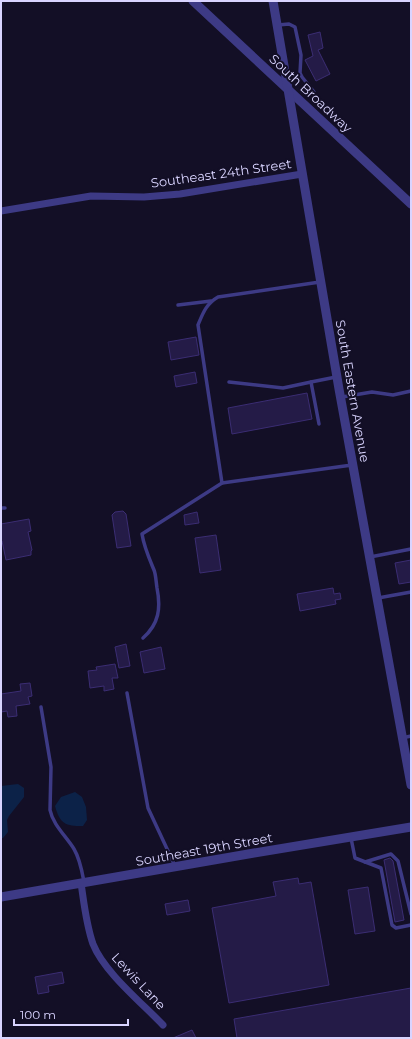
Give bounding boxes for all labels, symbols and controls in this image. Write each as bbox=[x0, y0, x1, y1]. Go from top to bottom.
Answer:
street label: South Broadway bbox=[266, 51, 356, 136]
street label: Southeast 24th Street bbox=[150, 155, 292, 191]
street label: South Eastern Avenue bbox=[333, 319, 373, 464]
street label: Southeast 19th Street bbox=[134, 829, 274, 869]
street label: Lewis Lane bbox=[109, 949, 169, 1013]
scale bar bbox=[14, 1001, 128, 1027]
text: 100 m bbox=[20, 1007, 56, 1022]

